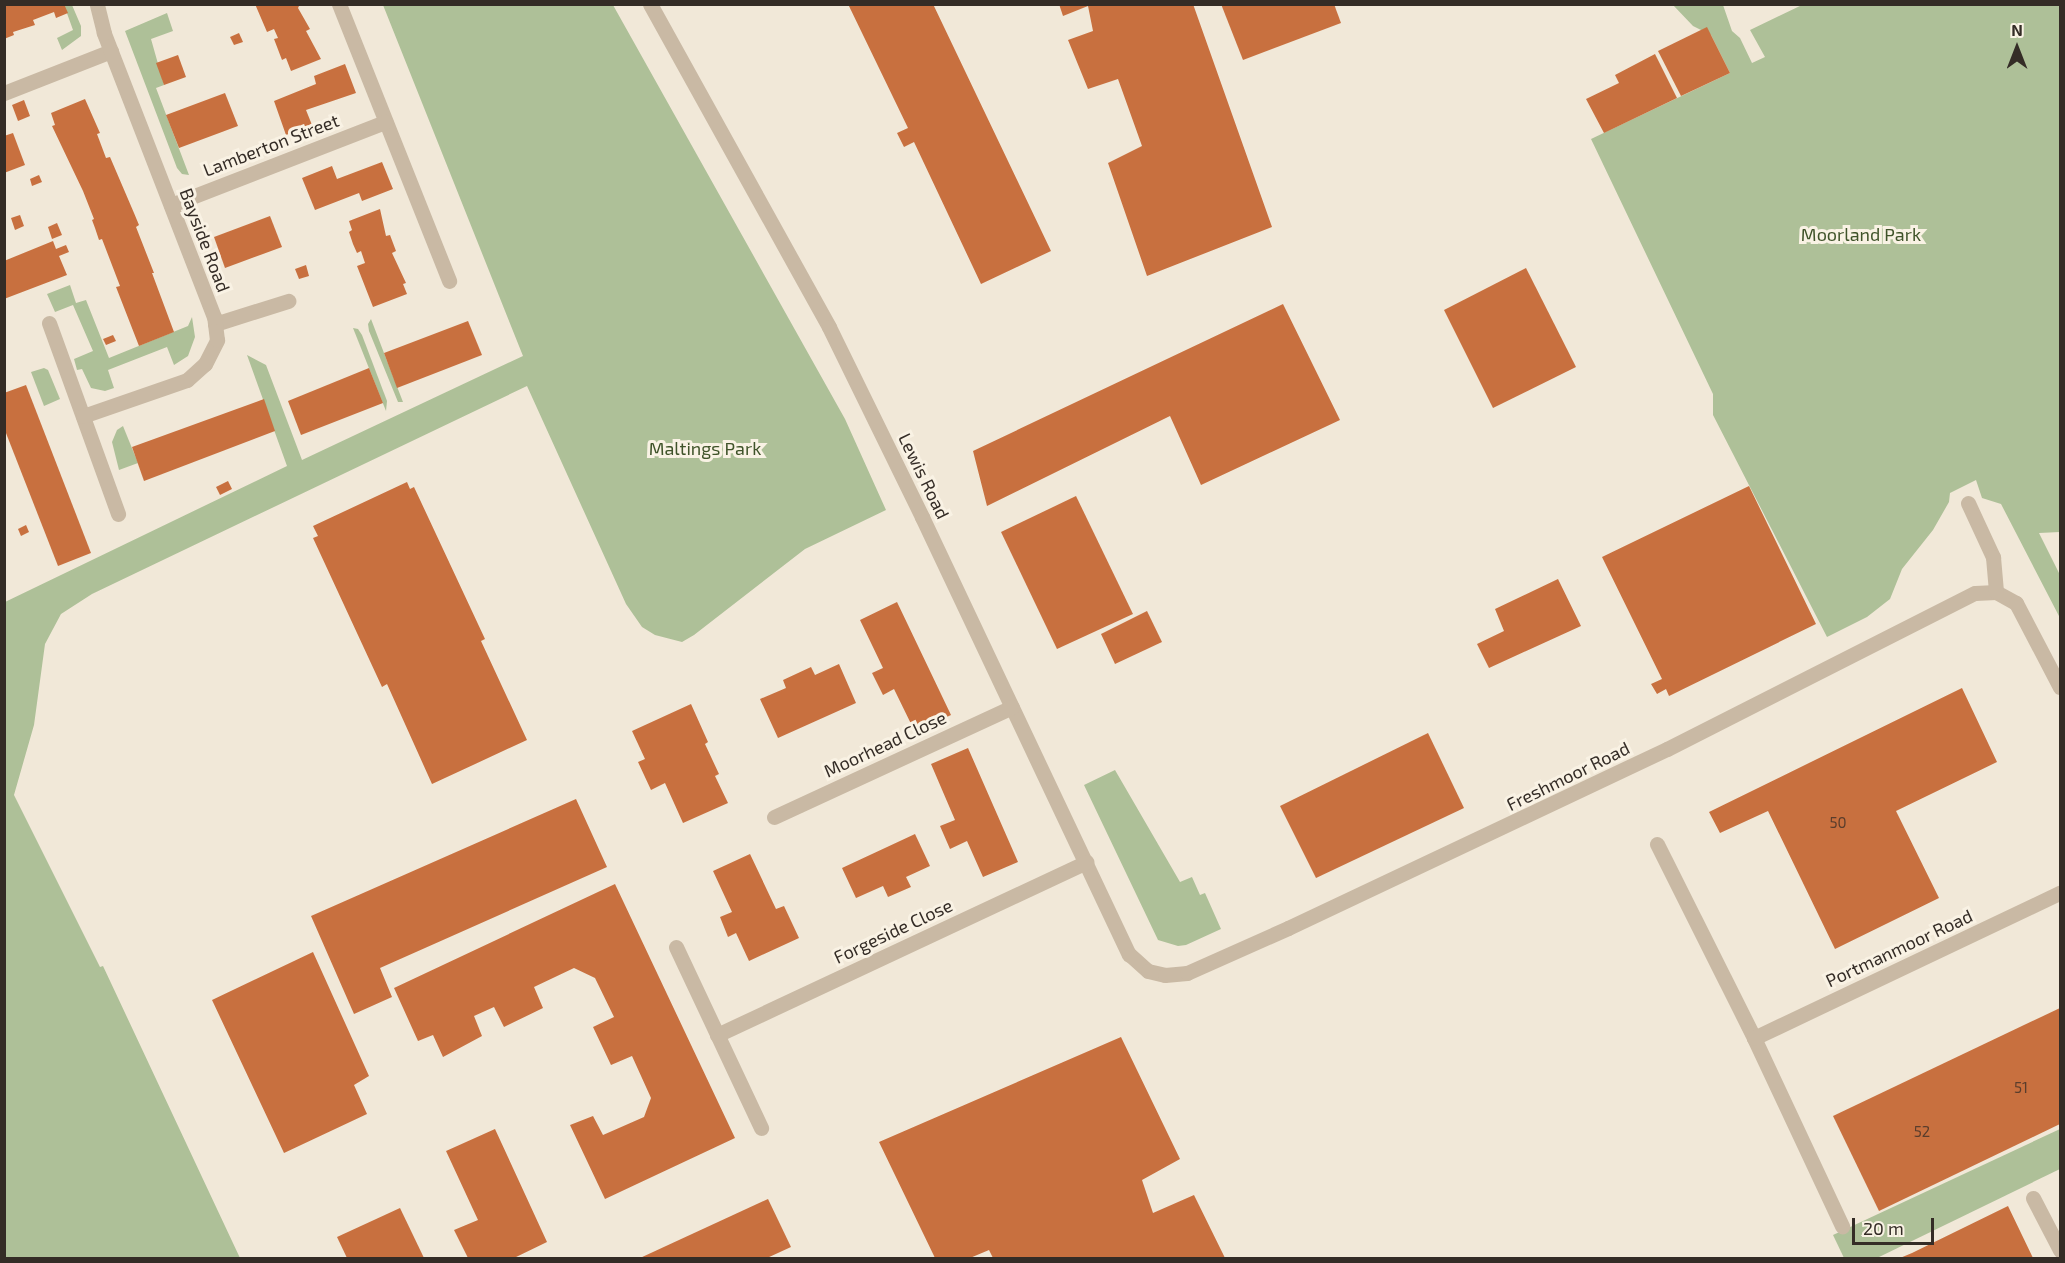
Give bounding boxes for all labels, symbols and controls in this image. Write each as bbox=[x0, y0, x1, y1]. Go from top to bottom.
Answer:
north arrow bbox=[1987, 18, 2047, 78]
text: N bbox=[2011, 20, 2023, 39]
street label: Lamberton Street bbox=[200, 109, 342, 181]
street label: Bayside Road bbox=[175, 185, 235, 295]
park label: Moorland Park bbox=[1801, 223, 1921, 245]
street label: Lewis Road bbox=[894, 430, 954, 522]
park label: Maltings Park bbox=[649, 437, 761, 459]
street label: Moorhead Close bbox=[820, 706, 950, 782]
street label: Freshmoor Road bbox=[1503, 737, 1633, 815]
house number: 50 bbox=[1829, 814, 1847, 832]
street label: Forgeside Close bbox=[830, 894, 956, 968]
street label: Portmanmoor Road bbox=[1822, 904, 1976, 992]
house number: 51 bbox=[2014, 1079, 2028, 1097]
house number: 52 bbox=[1914, 1123, 1930, 1141]
scale bar bbox=[1855, 1206, 1938, 1244]
text: 20 m bbox=[1863, 1217, 1904, 1239]

